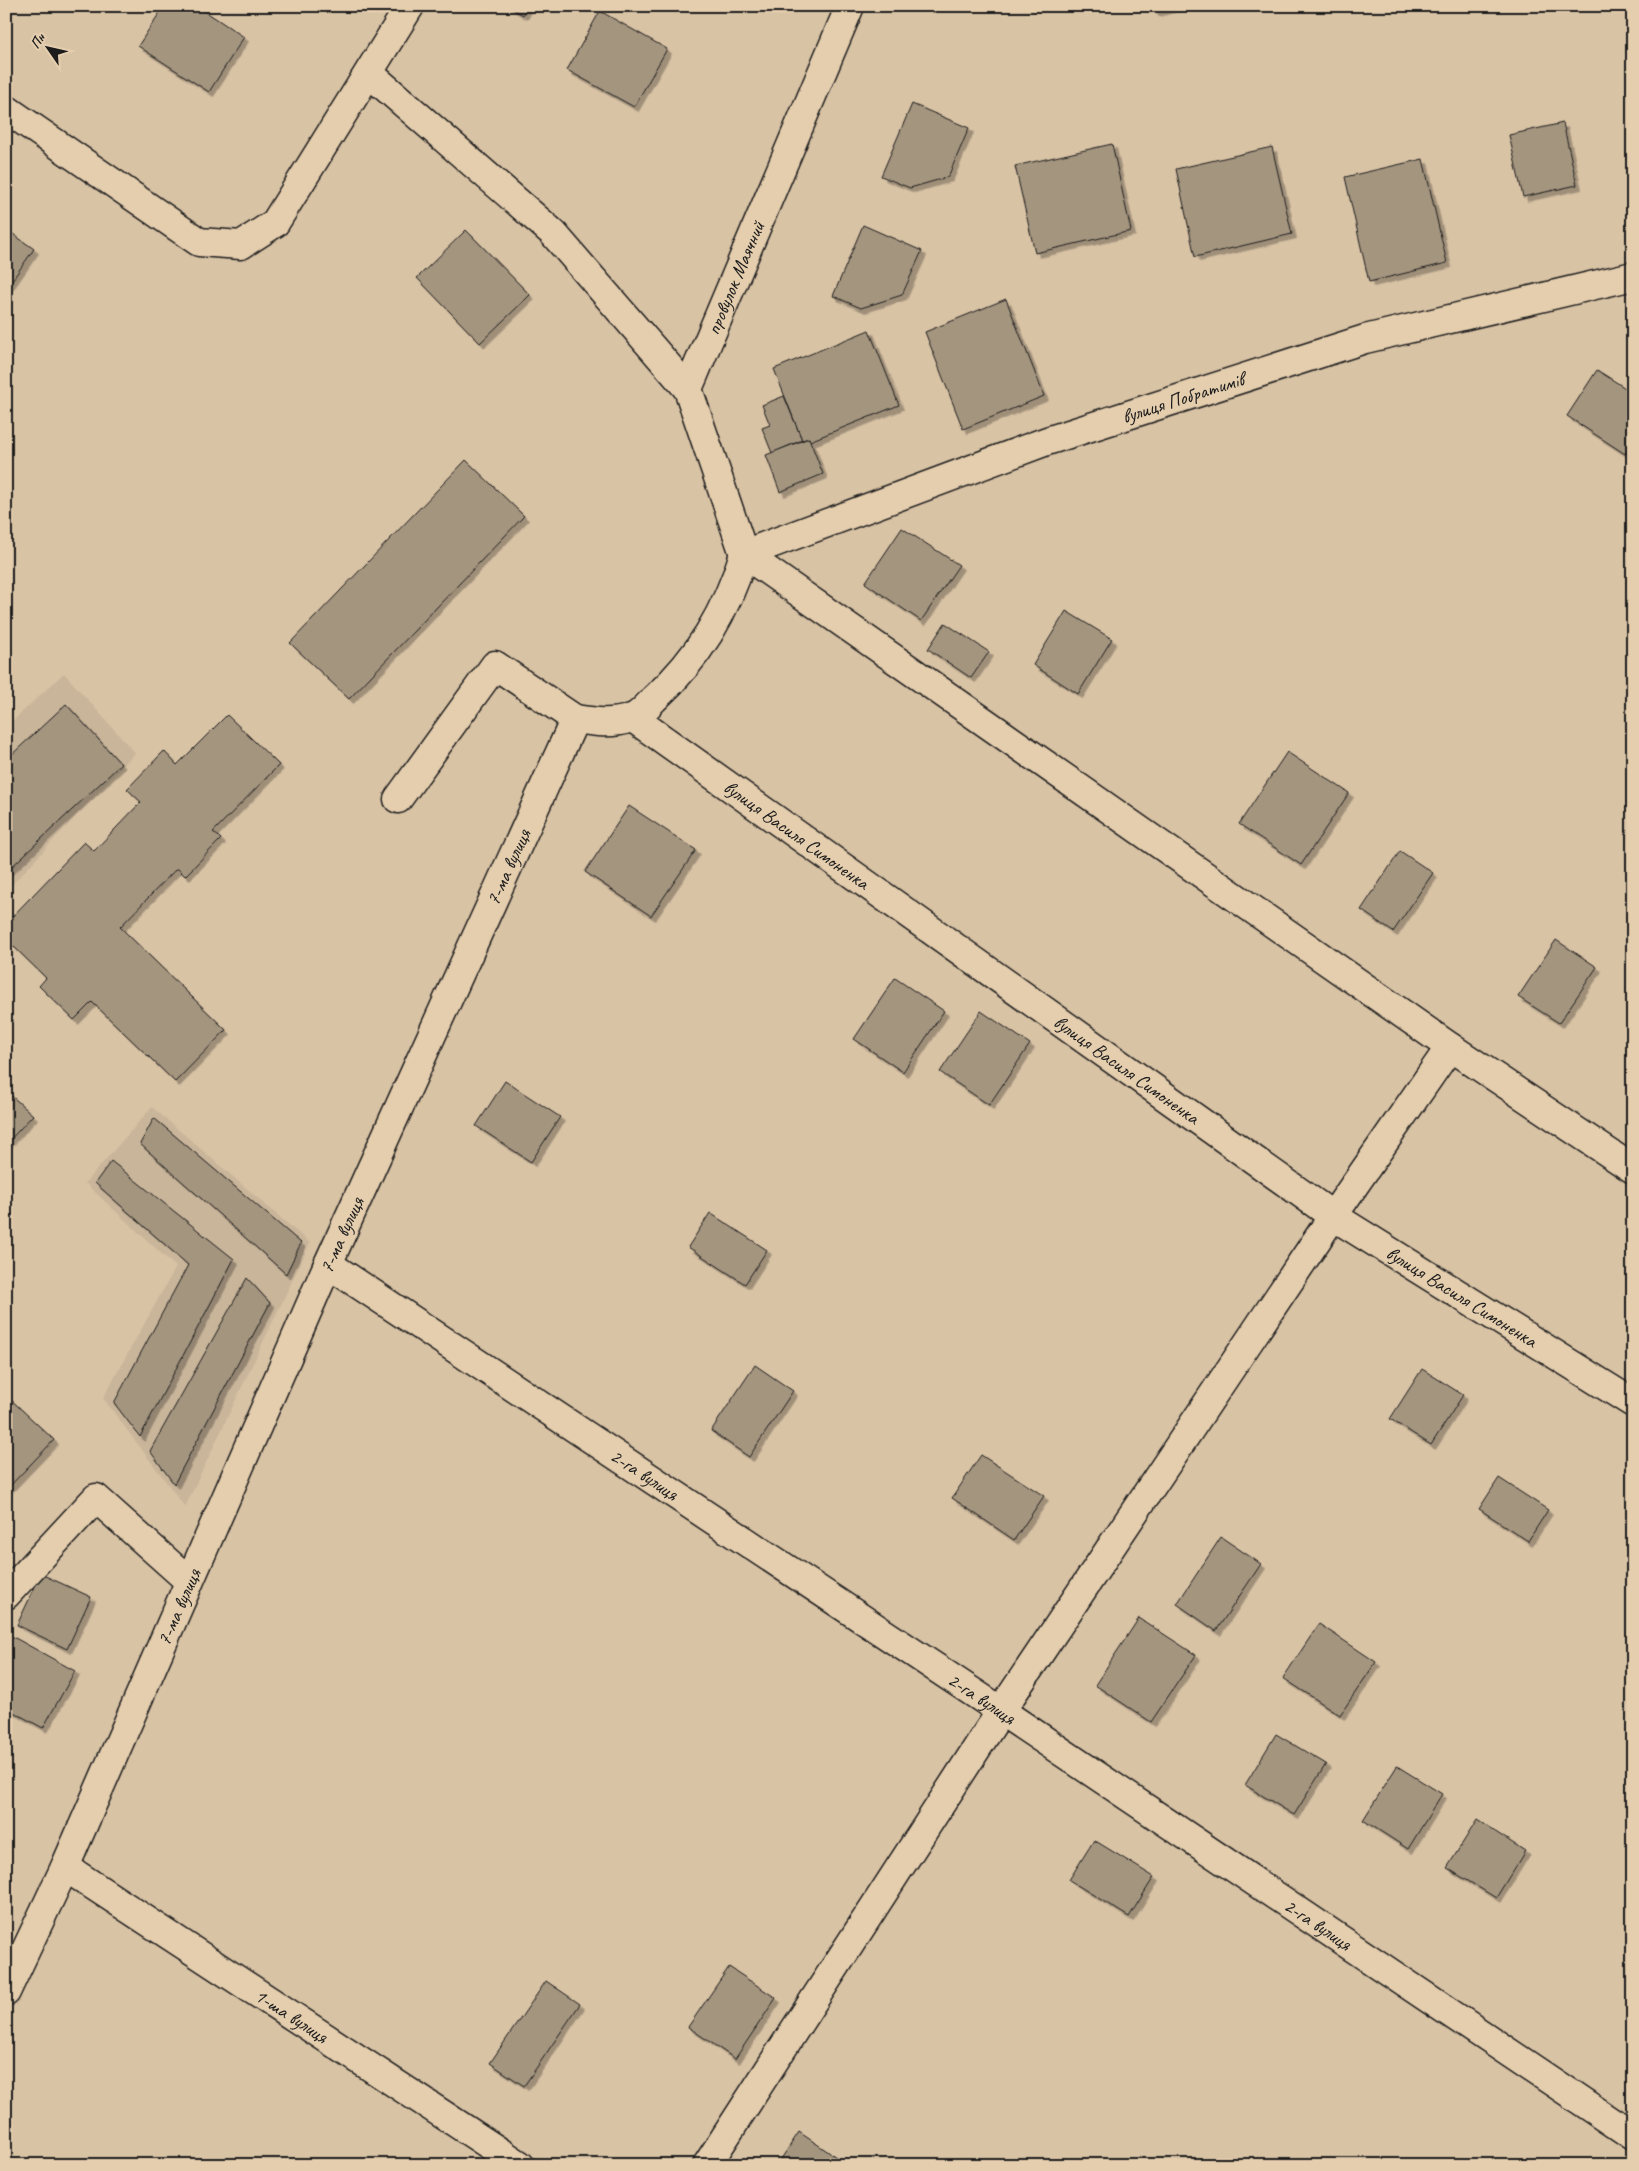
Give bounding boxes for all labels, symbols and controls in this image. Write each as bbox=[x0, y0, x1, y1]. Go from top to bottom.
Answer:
north arrow bbox=[22, 22, 72, 72]
text: Пн bbox=[26, 30, 49, 52]
street label: провулок Маячний bbox=[700, 216, 771, 339]
street label: вулиця Побратимів bbox=[1119, 365, 1252, 429]
street label: вулиця Василя Симоненка bbox=[719, 775, 875, 896]
street label: 7-ма вулиця bbox=[480, 824, 537, 909]
street label: вулиця Василя Симоненка bbox=[1049, 1009, 1205, 1131]
street label: 7-ма вулиця bbox=[314, 1192, 370, 1277]
street label: вулиця Василя Симоненка bbox=[1382, 1240, 1543, 1354]
street label: 2-га вулиця bbox=[605, 1443, 684, 1507]
street label: 7-ма вулиця bbox=[151, 1564, 207, 1649]
street label: 2-га вулиця bbox=[943, 1667, 1021, 1731]
street label: 2-га вулиця bbox=[1279, 1893, 1357, 1957]
street label: 1-ша вулиця bbox=[250, 1983, 333, 2049]

